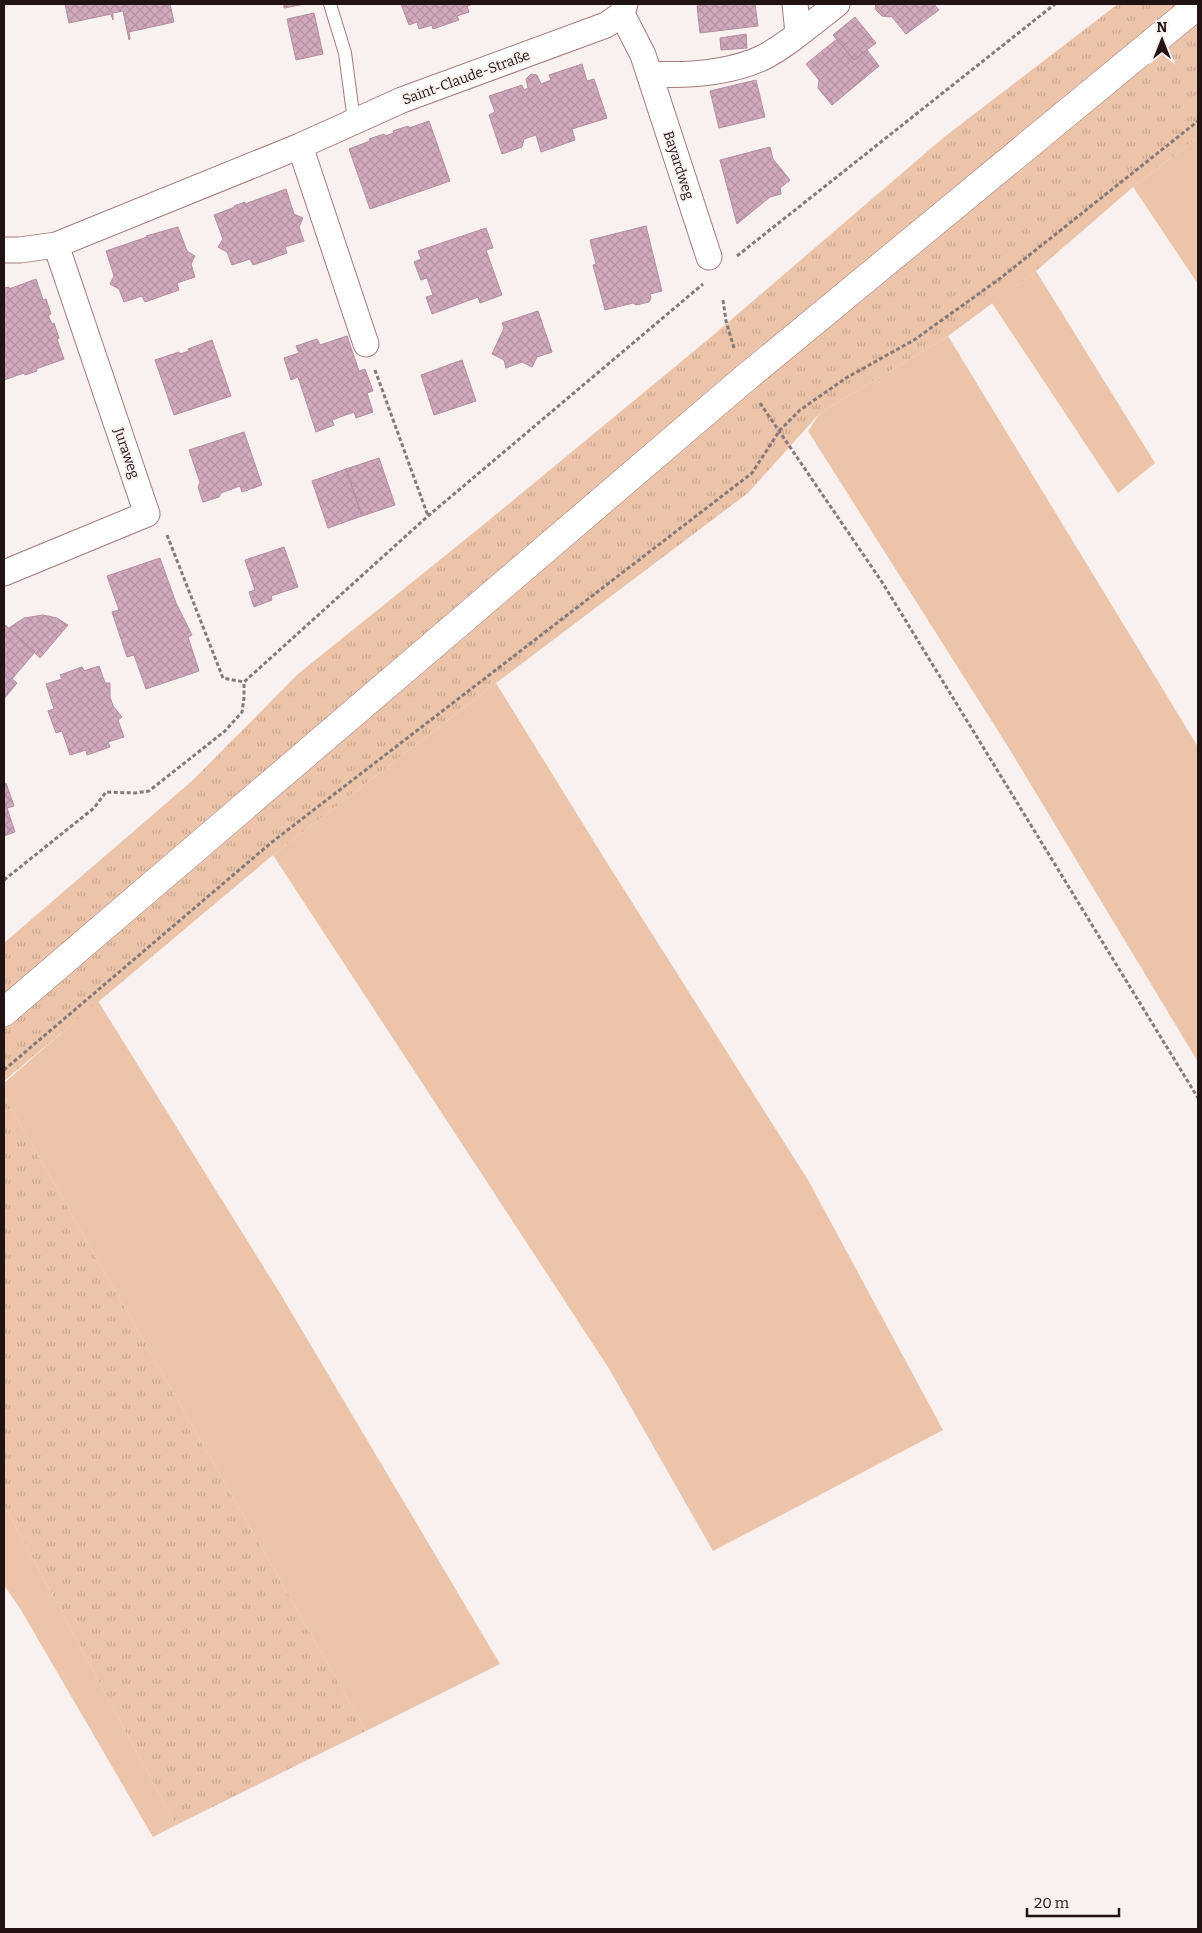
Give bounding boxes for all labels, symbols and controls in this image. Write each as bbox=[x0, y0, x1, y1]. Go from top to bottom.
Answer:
north arrow bbox=[1137, 15, 1187, 65]
text: N bbox=[1157, 19, 1168, 36]
street label: Saint-Claude-Straße bbox=[400, 46, 532, 109]
street label: Bayardweg bbox=[659, 129, 698, 202]
street label: Juraweg bbox=[110, 425, 143, 481]
scale bar bbox=[1027, 1886, 1120, 1918]
text: 20 m bbox=[1034, 1894, 1070, 1912]

